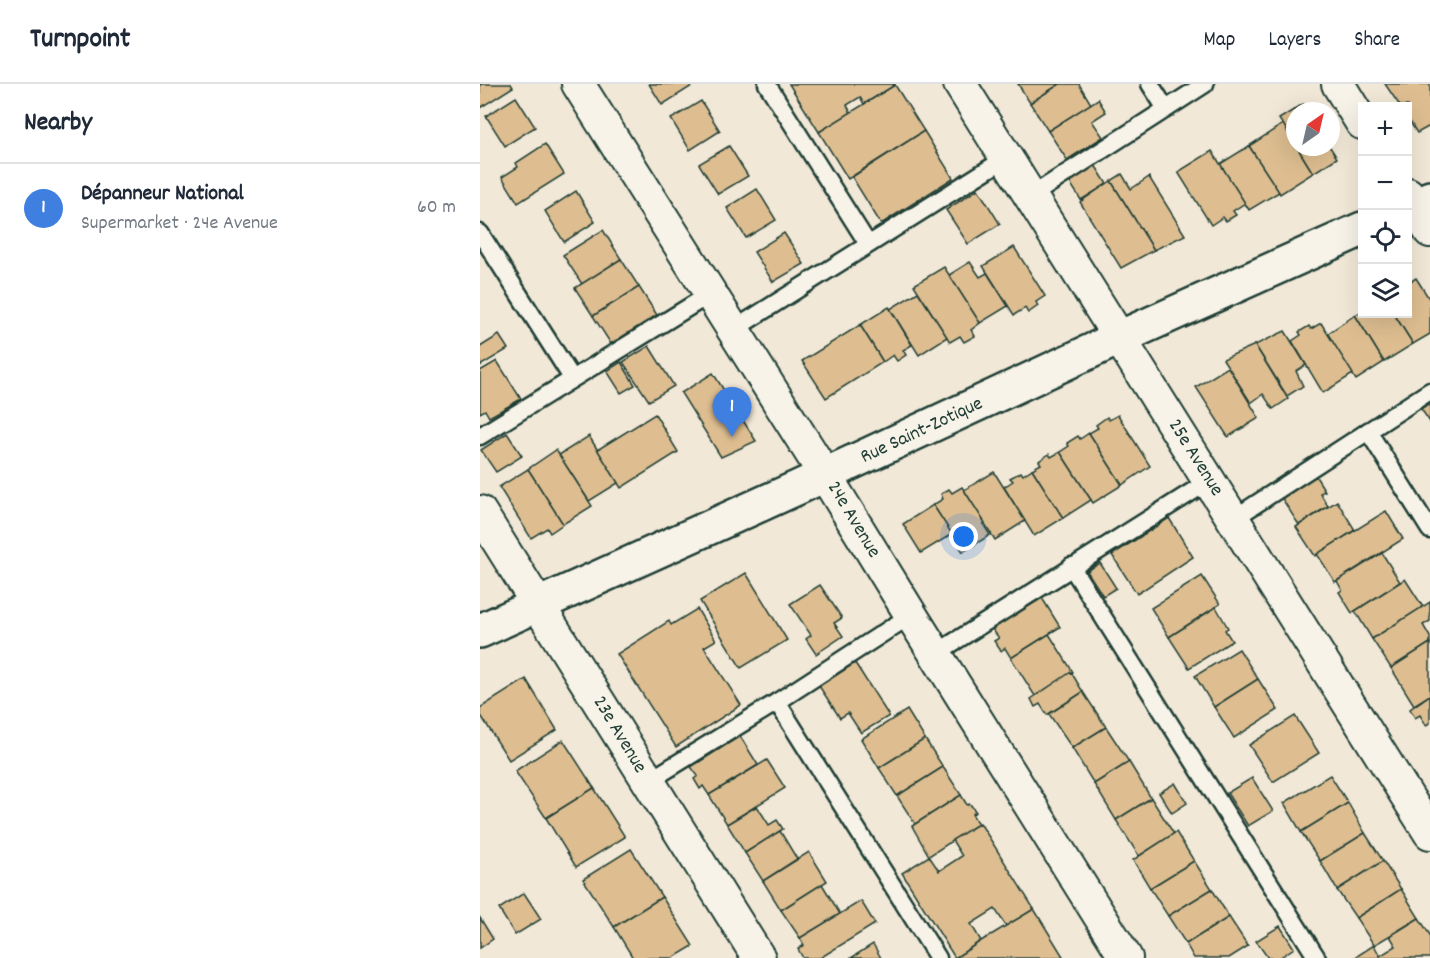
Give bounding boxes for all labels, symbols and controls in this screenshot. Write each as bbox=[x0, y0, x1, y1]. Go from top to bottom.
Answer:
text: Turnpoint bbox=[30, 21, 130, 61]
text: Map bbox=[1204, 26, 1235, 56]
text: Layers bbox=[1268, 26, 1321, 56]
text: Share bbox=[1354, 26, 1400, 56]
north arrow bbox=[1286, 102, 1340, 156]
map controls bbox=[1358, 102, 1412, 318]
button: + bbox=[1358, 102, 1412, 156]
text: Nearby bbox=[24, 105, 92, 142]
button: − bbox=[1358, 156, 1412, 210]
text: Dépanneur National bbox=[81, 179, 244, 210]
text: 1 bbox=[41, 194, 46, 222]
text: 60 m bbox=[417, 194, 456, 222]
text: Supermarket · 24e Avenue bbox=[81, 210, 278, 238]
button: locate bbox=[1358, 210, 1412, 264]
button: layers bbox=[1358, 264, 1412, 318]
pin: 1 bbox=[712, 388, 752, 437]
street label: Rue Saint-Zotique bbox=[856, 390, 988, 472]
street label: 25e Avenue bbox=[1160, 414, 1230, 502]
street label: 24e Avenue bbox=[819, 476, 887, 564]
your location bbox=[949, 522, 978, 551]
street label: 23e Avenue bbox=[585, 691, 653, 779]

